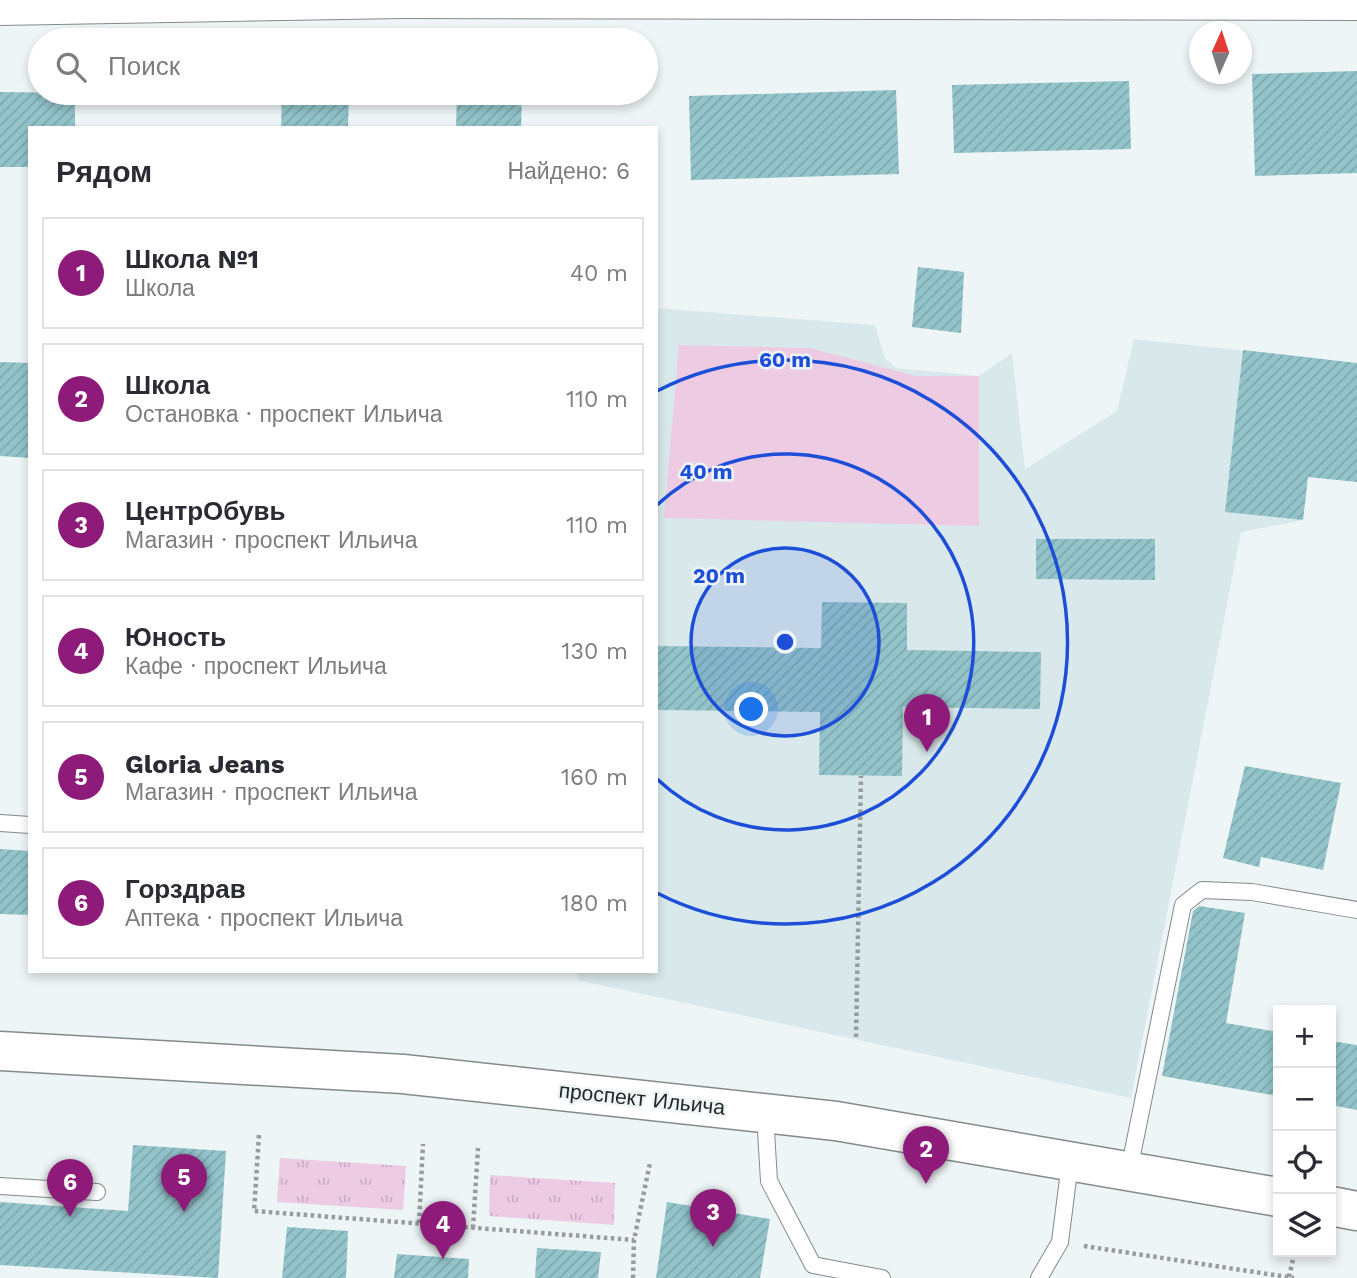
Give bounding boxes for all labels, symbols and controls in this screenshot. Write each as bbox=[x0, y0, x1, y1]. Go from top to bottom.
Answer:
north arrow bbox=[1189, 21, 1252, 84]
search box bbox=[28, 28, 658, 105]
icon: search bbox=[52, 48, 90, 86]
text: Поиск bbox=[108, 51, 180, 81]
text: Рядом bbox=[56, 154, 152, 189]
text: Найдено: 6 bbox=[507, 158, 630, 185]
text: Школа №1 bbox=[125, 244, 259, 274]
text: 1 bbox=[76, 260, 86, 287]
text: 40 m bbox=[570, 260, 628, 287]
text: Школа bbox=[125, 275, 195, 302]
text: 60 m bbox=[759, 347, 811, 372]
text: Школа bbox=[125, 370, 210, 400]
text: 2 bbox=[74, 386, 88, 413]
text: 110 m bbox=[566, 386, 628, 413]
text: Остановка · проспект Ильича bbox=[125, 401, 442, 428]
text: 40 m bbox=[680, 459, 732, 484]
text: ЦентрОбувь bbox=[125, 496, 285, 526]
text: 3 bbox=[74, 512, 88, 539]
text: 110 m bbox=[566, 512, 628, 539]
text: Магазин · проспект Ильича bbox=[125, 527, 418, 554]
text: 20 m bbox=[693, 563, 745, 588]
text: Юность bbox=[125, 622, 226, 652]
centre of rings bbox=[773, 630, 797, 654]
text: 4 bbox=[74, 638, 88, 665]
text: 130 m bbox=[562, 638, 628, 665]
text: Кафе · проспект Ильича bbox=[125, 653, 387, 680]
your location bbox=[734, 692, 768, 726]
pin: 1 bbox=[904, 694, 950, 752]
text: Gloria Jeans bbox=[125, 749, 285, 779]
text: 5 bbox=[74, 764, 88, 791]
text: 160 m bbox=[561, 764, 628, 791]
text: Магазин · проспект Ильича bbox=[125, 779, 418, 806]
text: Горздрав bbox=[125, 874, 246, 904]
text: 6 bbox=[74, 890, 88, 917]
text: 180 m bbox=[561, 890, 628, 917]
text: Аптека · проспект Ильича bbox=[125, 905, 403, 932]
map controls bbox=[1273, 1005, 1336, 1257]
button: + bbox=[1273, 1005, 1336, 1068]
button: − bbox=[1273, 1068, 1336, 1131]
street label: проспект Ильича bbox=[558, 1077, 727, 1120]
pin: 2 bbox=[903, 1126, 949, 1184]
button: locate bbox=[1273, 1131, 1336, 1194]
pin: 5 bbox=[161, 1154, 207, 1212]
pin: 6 bbox=[47, 1159, 93, 1217]
pin: 3 bbox=[690, 1189, 736, 1247]
button: layers bbox=[1273, 1194, 1336, 1257]
pin: 4 bbox=[420, 1201, 466, 1259]

